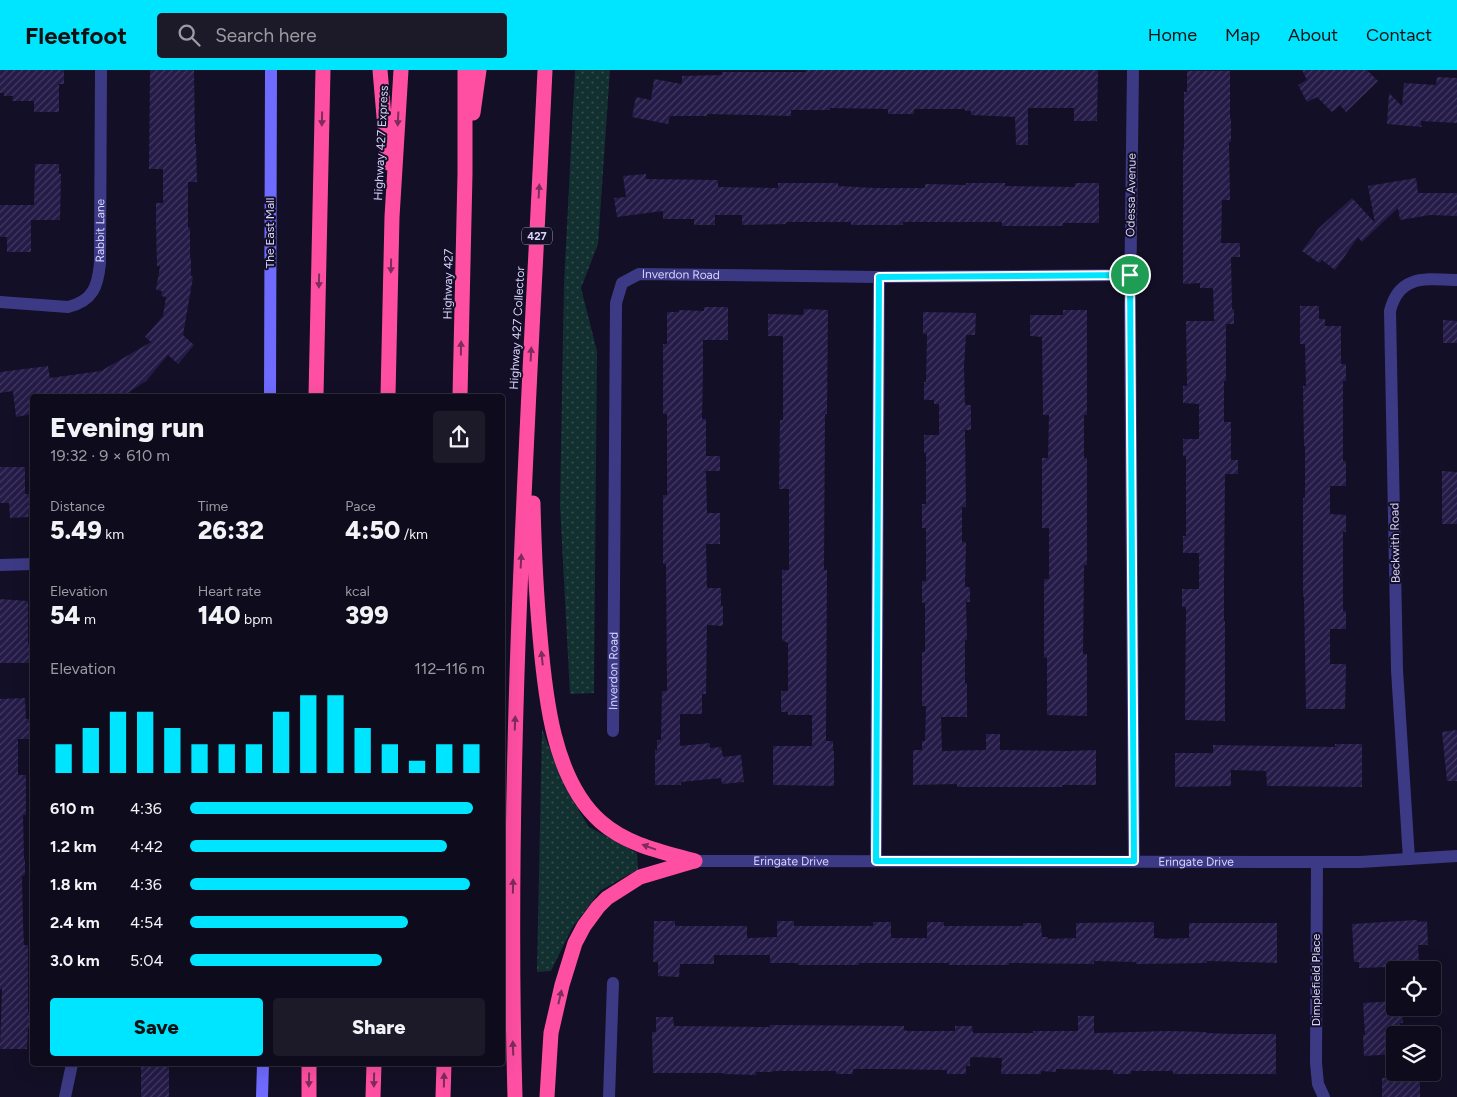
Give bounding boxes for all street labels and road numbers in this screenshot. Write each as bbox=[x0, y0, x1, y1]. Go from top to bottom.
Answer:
street label: Highway 427 Express bbox=[371, 85, 391, 201]
street label: Odessa Avenue bbox=[1123, 153, 1139, 237]
street label: Rabbit Lane bbox=[93, 198, 107, 263]
street label: The East Mall bbox=[263, 198, 277, 268]
road number: 427 bbox=[522, 228, 552, 245]
street label: Highway 427 bbox=[440, 248, 456, 319]
street label: Highway 427 Collector bbox=[507, 266, 527, 390]
street label: Inverdon Road bbox=[642, 267, 720, 282]
street label: Beckwith Road bbox=[1387, 503, 1403, 583]
street label: Inverdon Road bbox=[606, 632, 621, 710]
street label: Eringate Drive bbox=[753, 854, 829, 868]
street label: Eringate Drive bbox=[1158, 855, 1234, 869]
street label: Dimplefield Place bbox=[1309, 933, 1323, 1026]

